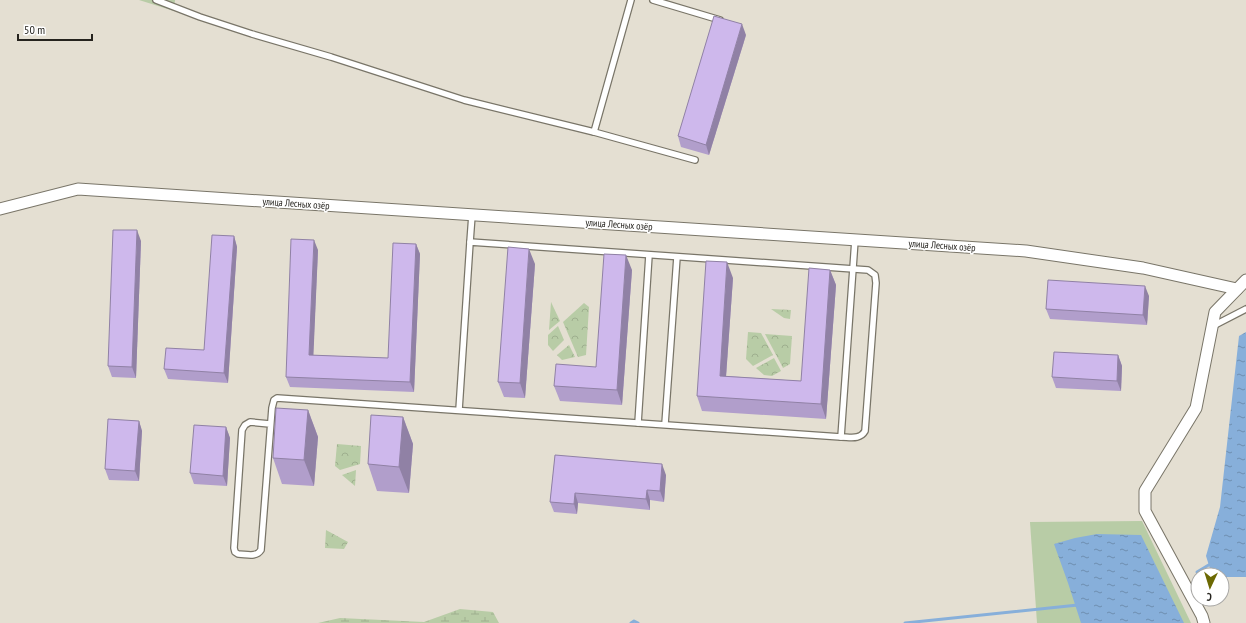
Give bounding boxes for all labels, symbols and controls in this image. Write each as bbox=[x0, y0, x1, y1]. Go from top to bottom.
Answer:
scale bar bbox=[18, 16, 92, 42]
text: 50 m bbox=[24, 22, 45, 37]
street label: улица Лесных озёр bbox=[262, 195, 330, 212]
street label: улица Лесных озёр bbox=[585, 216, 653, 233]
street label: улица Лесных озёр bbox=[908, 237, 976, 254]
north arrow bbox=[1190, 567, 1230, 607]
text: С bbox=[1206, 590, 1212, 604]

